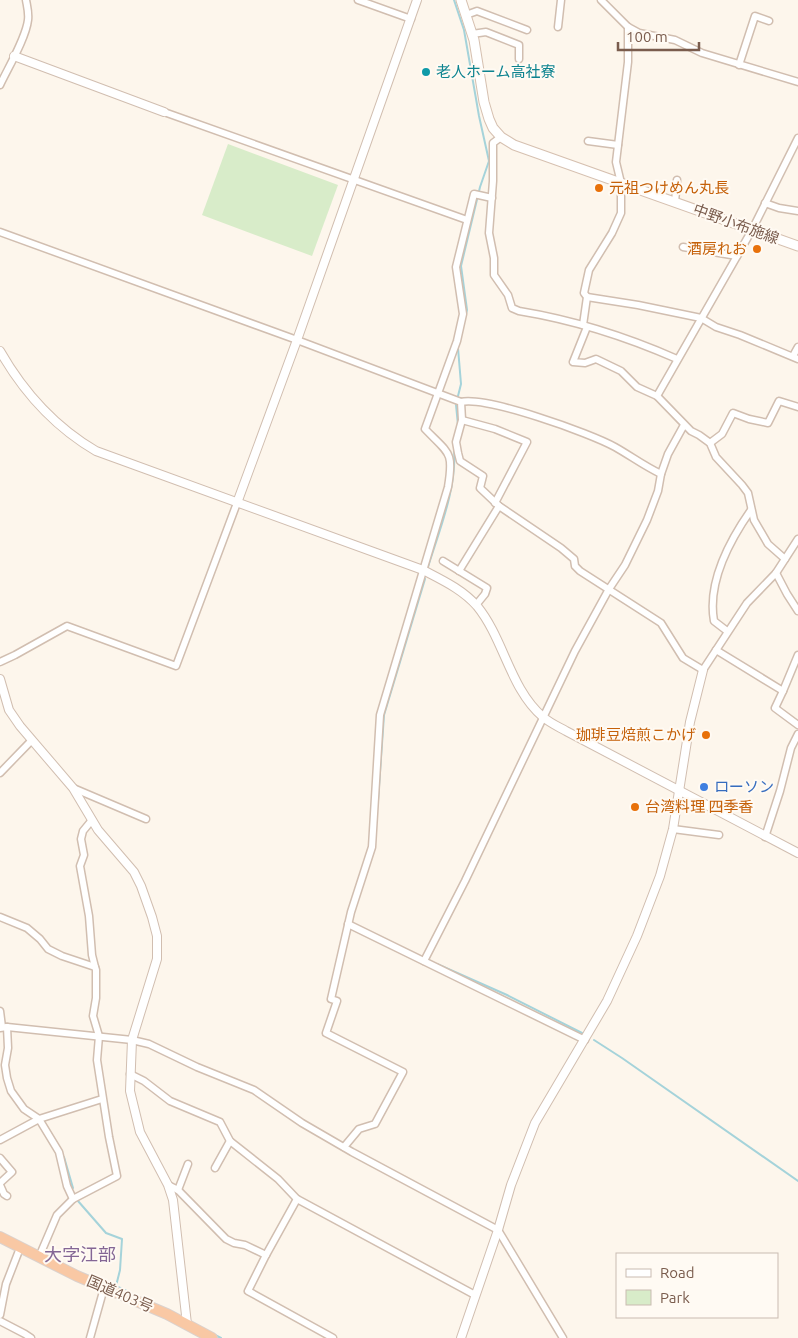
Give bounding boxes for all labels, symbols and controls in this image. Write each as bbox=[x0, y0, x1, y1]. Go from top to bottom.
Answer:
scale bar bbox=[618, 20, 699, 52]
text: 100 m bbox=[626, 28, 668, 45]
place label: 老人ホーム高社寮 bbox=[436, 63, 556, 80]
marker: 老人ホーム高社寮 bbox=[420, 66, 432, 78]
place label: 元祖つけめん丸長 bbox=[609, 179, 729, 196]
marker: 元祖つけめん丸長 bbox=[593, 182, 605, 194]
street label: 中野小布施線 bbox=[691, 200, 781, 247]
place label: 酒房れお bbox=[687, 240, 747, 257]
marker: 酒房れお bbox=[751, 243, 763, 255]
place label: 珈琲豆焙煎こかげ bbox=[576, 726, 696, 743]
marker: 珈琲豆焙煎こかげ bbox=[700, 729, 712, 741]
place label: ローソン bbox=[714, 778, 774, 795]
marker: ローソン bbox=[698, 781, 710, 793]
place label: 台湾料理 四季香 bbox=[645, 798, 753, 815]
marker: 台湾料理 四季香 bbox=[629, 801, 641, 813]
district label: 大字江部 bbox=[44, 1244, 116, 1264]
legend bbox=[616, 1253, 778, 1318]
text: Road bbox=[660, 1264, 695, 1281]
street label: 国道403号 bbox=[84, 1272, 156, 1315]
text: Park bbox=[660, 1289, 690, 1306]

